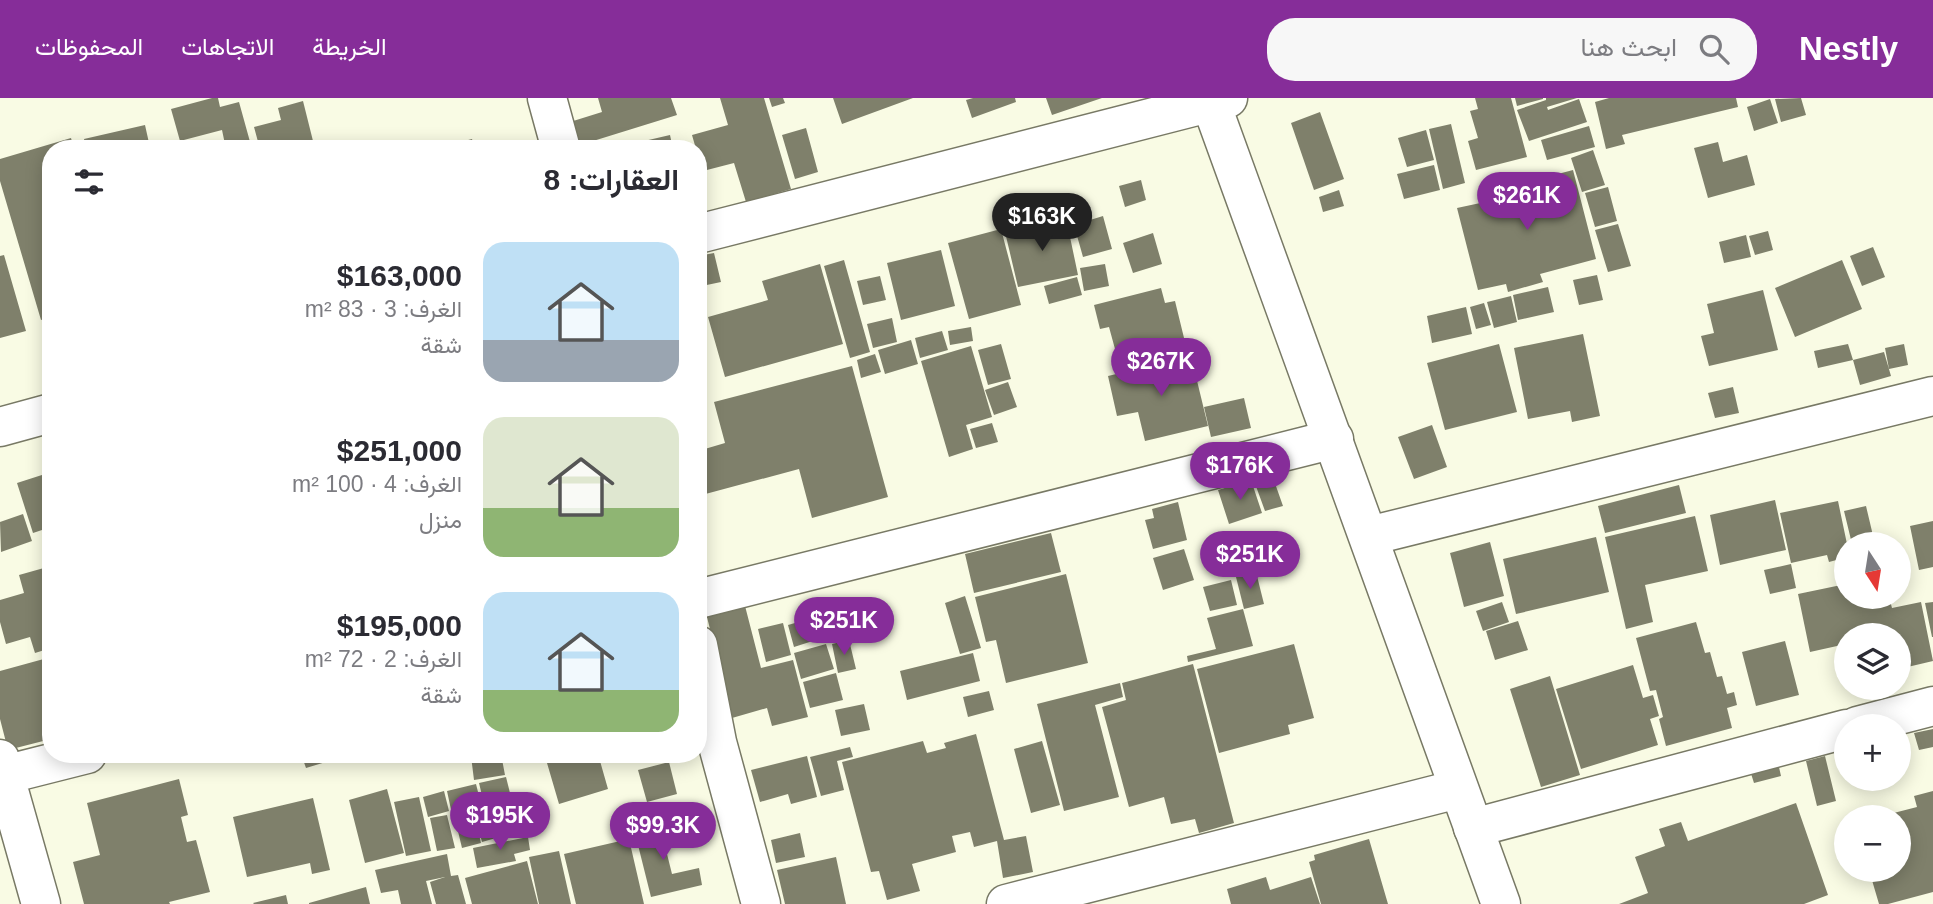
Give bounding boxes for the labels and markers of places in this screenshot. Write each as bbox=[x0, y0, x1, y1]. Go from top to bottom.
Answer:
pin: $261K bbox=[1478, 172, 1576, 232]
pin: $163K bbox=[993, 194, 1091, 253]
pin: $267K bbox=[1112, 338, 1210, 398]
pin: $176K bbox=[1191, 442, 1289, 502]
pin: $251K bbox=[1201, 532, 1299, 591]
pin: $251K bbox=[795, 598, 893, 657]
pin: $195K bbox=[451, 792, 549, 852]
pin: $99.3K bbox=[606, 802, 720, 862]

